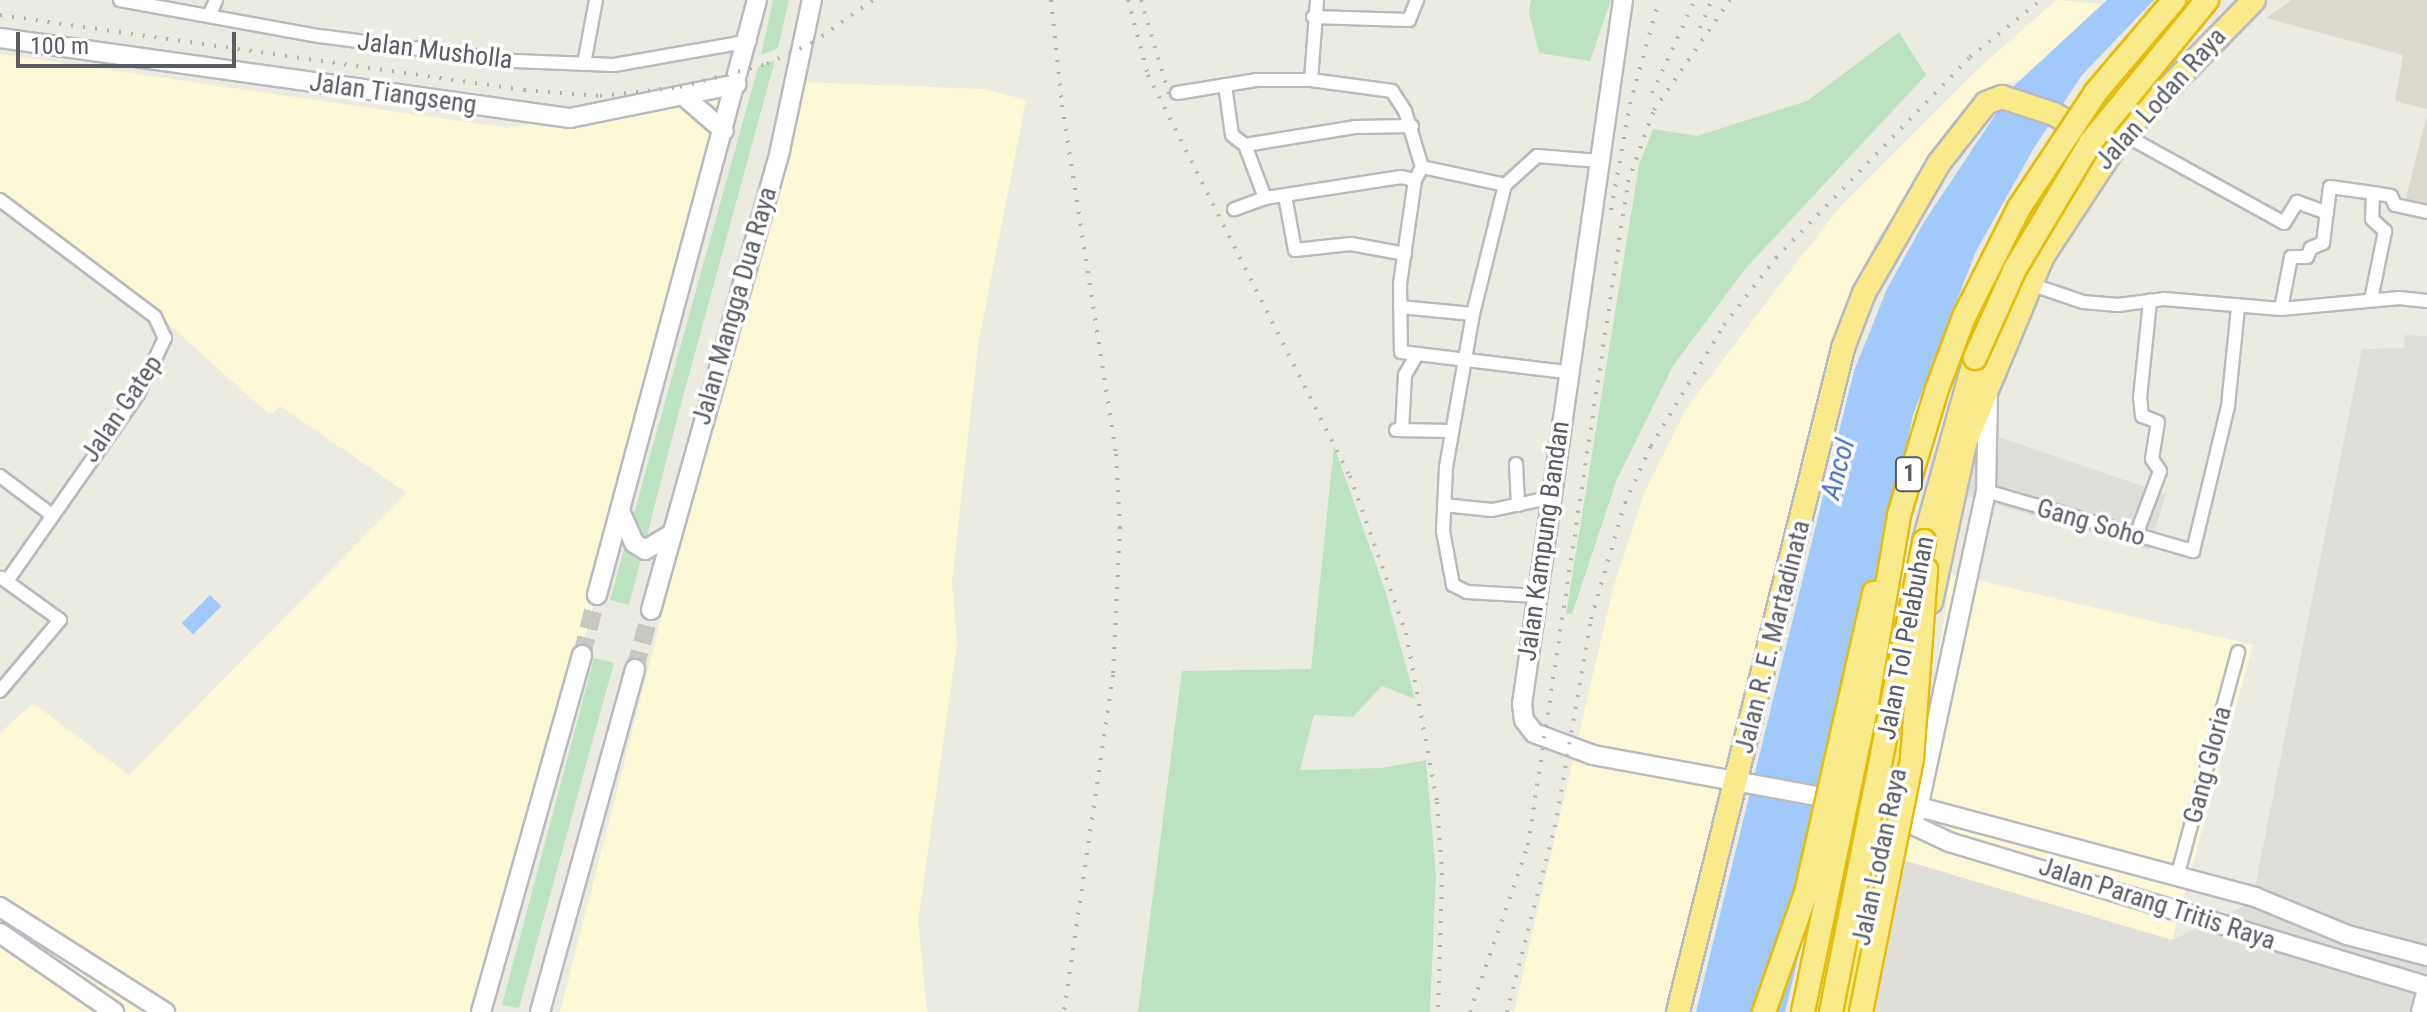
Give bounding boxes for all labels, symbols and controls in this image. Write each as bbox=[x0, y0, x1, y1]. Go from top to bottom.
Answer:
scale bar bbox=[20, 16, 240, 66]
street label: Jalan Lodan Raya bbox=[2089, 21, 2233, 177]
street label: Jalan Musholla bbox=[356, 26, 514, 76]
text: 100 m bbox=[30, 32, 89, 60]
street label: Jalan Tiangseng bbox=[307, 67, 479, 121]
street label: Jalan Mangga Dua Raya bbox=[686, 184, 784, 428]
street label: Jalan Gatep bbox=[75, 349, 169, 469]
street label: Jalan Kampung Bandan bbox=[1512, 419, 1576, 663]
water label: Ancol bbox=[1814, 435, 1862, 503]
road number: 1 bbox=[1893, 454, 1925, 494]
street label: Gang Soho bbox=[2033, 493, 2149, 553]
street label: Jalan R. E. Martadinata bbox=[1729, 517, 1817, 757]
street label: Jalan Tol Pelabuhan bbox=[1871, 533, 1941, 743]
street label: Gang Gloria bbox=[2177, 703, 2239, 827]
street label: Jalan Lodan Raya bbox=[1846, 765, 1914, 949]
street label: Jalan Parang Tritis Raya bbox=[2035, 851, 2279, 957]

